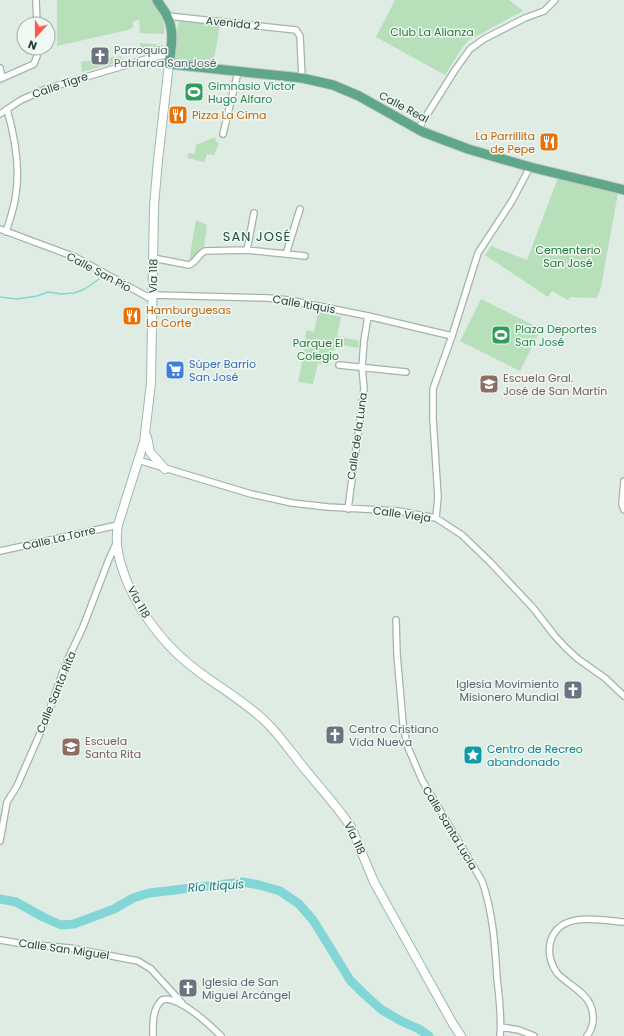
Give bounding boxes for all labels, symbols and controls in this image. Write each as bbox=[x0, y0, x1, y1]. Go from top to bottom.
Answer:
street label: Avenida 2 bbox=[205, 12, 261, 34]
north arrow bbox=[16, 16, 56, 56]
park label: Club La Alianza bbox=[390, 24, 474, 40]
text: N bbox=[26, 36, 39, 54]
place label: Parroquia Patriarca San José bbox=[114, 42, 217, 71]
church icon: Parroquia Patriarca San José bbox=[89, 45, 111, 67]
street label: Calle Tigre bbox=[30, 68, 90, 102]
place label: Gimnasio Víctor Hugo Alfaro bbox=[208, 78, 295, 107]
sports icon: Gimnasio Víctor Hugo Alfaro bbox=[183, 81, 205, 103]
street label: Calle Real bbox=[376, 87, 432, 127]
restaurant icon: Pizza La Cima bbox=[167, 104, 189, 126]
place label: Pizza La Cima bbox=[192, 107, 267, 123]
place label: La Parrillita de Pepe bbox=[476, 128, 535, 157]
restaurant icon: La Parrillita de Pepe bbox=[538, 131, 560, 153]
district label: SAN JOSÉ bbox=[223, 227, 291, 246]
park label: Cementerio San José bbox=[535, 242, 601, 271]
street label: Calle San Pío bbox=[64, 248, 134, 296]
street label: Vía 118 bbox=[145, 259, 161, 293]
street label: Calle Itiquís bbox=[271, 291, 337, 317]
place label: Hamburguesas La Corte bbox=[146, 302, 231, 331]
restaurant icon: Hamburguesas La Corte bbox=[121, 305, 143, 327]
place label: Plaza Deportes San José bbox=[515, 321, 597, 350]
sports icon: Plaza Deportes San José bbox=[490, 324, 512, 346]
park label: Parque El Colegio bbox=[293, 335, 343, 364]
place label: Súper Barrio San José bbox=[189, 356, 256, 385]
supermarket icon: Súper Barrio San José bbox=[164, 359, 186, 381]
place label: Escuela Gral. José de San Martín bbox=[503, 370, 607, 399]
school or university icon: Escuela Gral. José de San Martín bbox=[478, 373, 500, 395]
street label: Calle de la Luna bbox=[343, 391, 371, 481]
street label: Calle Vieja bbox=[372, 502, 432, 526]
street label: Calle La Torre bbox=[21, 522, 97, 554]
street label: Vía 118 bbox=[124, 583, 154, 621]
street label: Calle Santa Rita bbox=[32, 649, 80, 735]
place label: Iglesia Movimiento Misionero Mundial bbox=[456, 676, 559, 705]
church icon: Iglesia Movimiento Misionero Mundial bbox=[562, 679, 584, 701]
place label: Centro Cristiano Vida Nueva bbox=[349, 721, 439, 750]
church icon: Centro Cristiano Vida Nueva bbox=[324, 724, 346, 746]
place label: Escuela Santa Rita bbox=[85, 733, 141, 762]
school or university icon: Escuela Santa Rita bbox=[60, 736, 82, 758]
place label: Centro de Recreo abandonado bbox=[487, 741, 583, 770]
place icon: Centro de Recreo abandonado bbox=[462, 744, 484, 766]
street label: Calle Santa Lucía bbox=[419, 783, 481, 873]
street label: Vía 118 bbox=[340, 819, 370, 857]
water label: Río Itiquís bbox=[187, 875, 245, 896]
street label: Calle San Miguel bbox=[18, 935, 110, 963]
place label: Iglesia de San Miguel Arcángel bbox=[202, 974, 291, 1003]
church icon: Iglesia de San Miguel Arcángel bbox=[177, 977, 199, 999]

